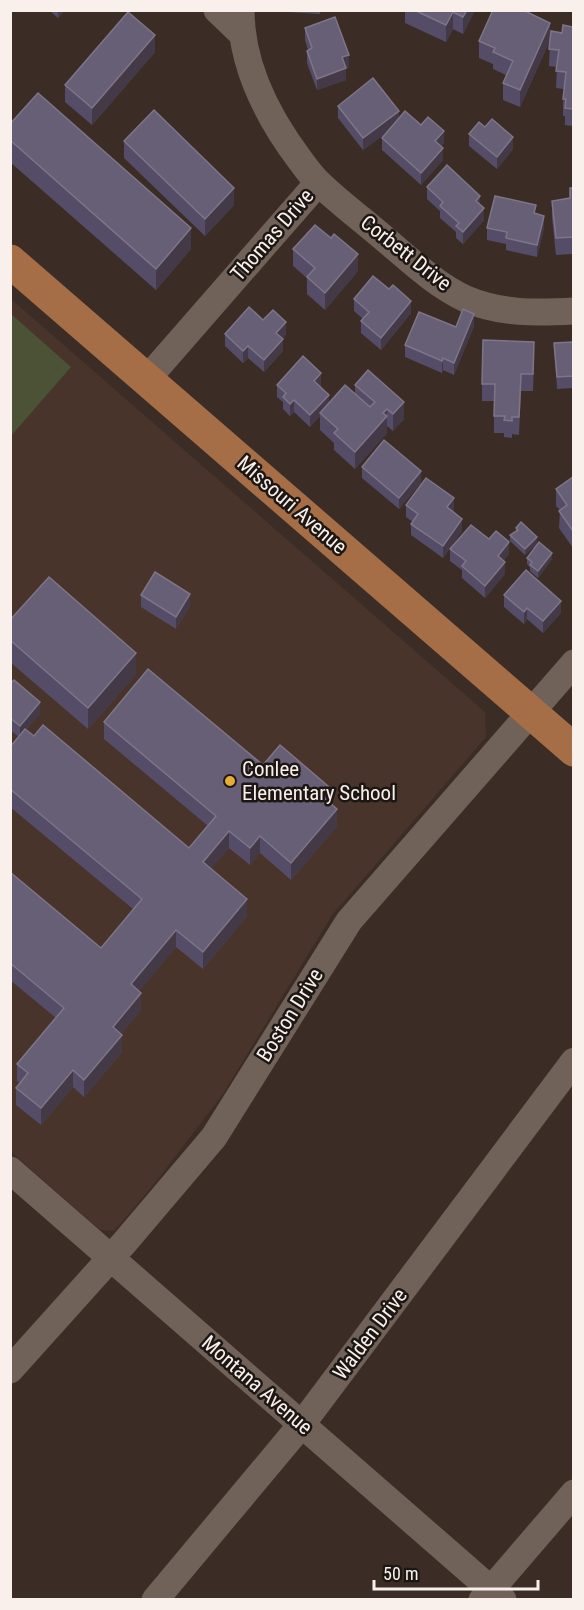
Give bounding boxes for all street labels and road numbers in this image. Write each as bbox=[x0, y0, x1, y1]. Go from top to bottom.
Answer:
street label: Thomas Drive bbox=[226, 184, 318, 286]
street label: Corbett Drive bbox=[356, 210, 456, 296]
street label: Missouri Avenue bbox=[232, 451, 352, 559]
street label: Boston Drive bbox=[252, 964, 328, 1066]
street label: Walden Drive bbox=[328, 1284, 412, 1384]
street label: Montana Avenue bbox=[197, 1331, 317, 1440]

